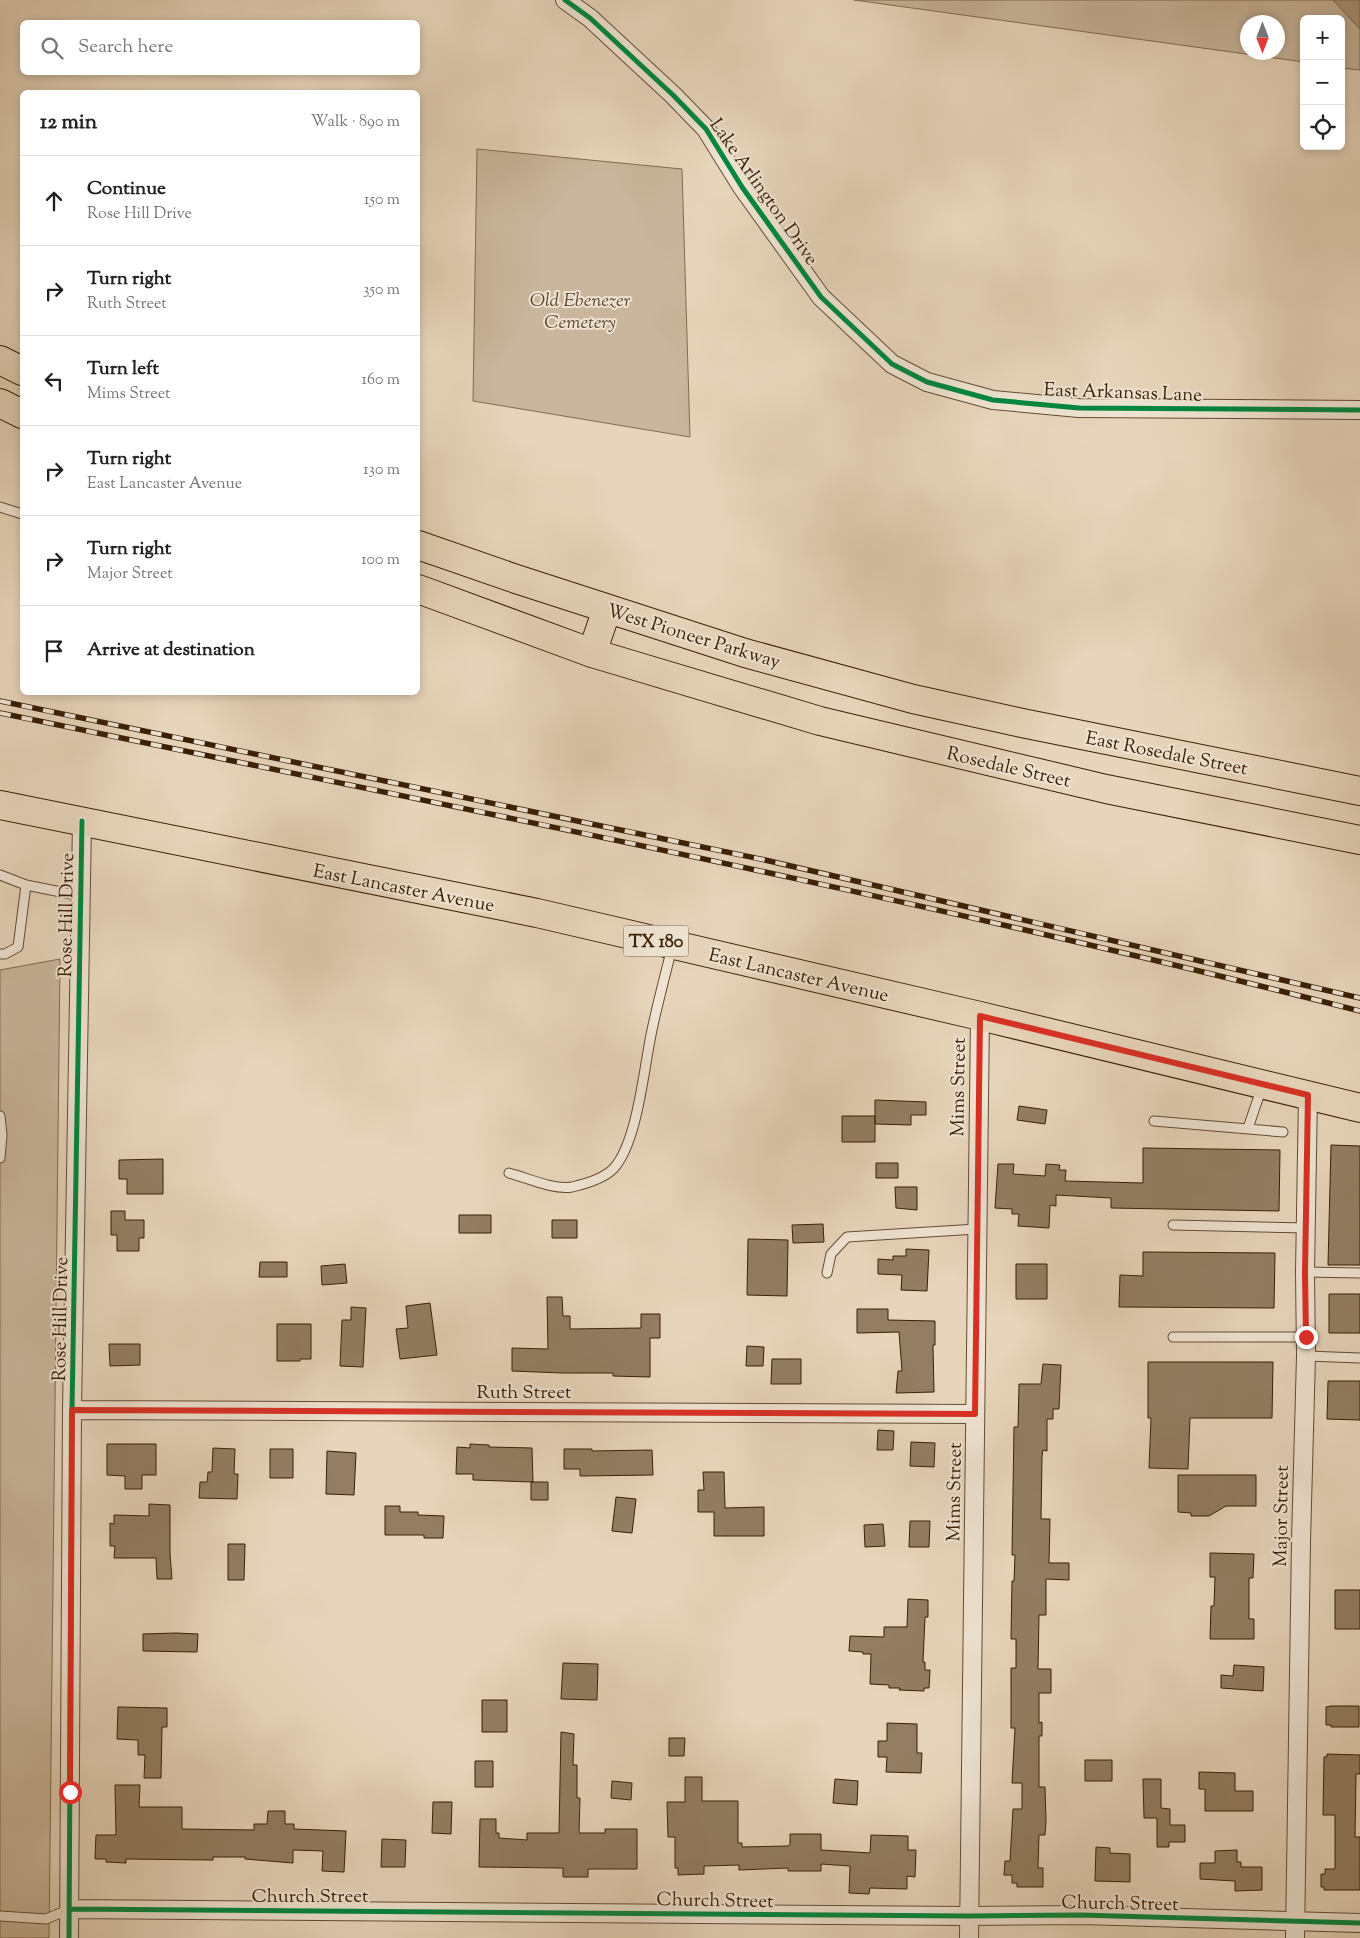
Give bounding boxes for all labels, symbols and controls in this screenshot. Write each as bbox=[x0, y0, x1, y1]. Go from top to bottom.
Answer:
north arrow bbox=[1240, 15, 1285, 60]
map controls bbox=[1300, 15, 1345, 150]
button: + bbox=[1300, 15, 1345, 60]
search box bbox=[20, 20, 420, 75]
icon: search bbox=[38, 34, 66, 62]
text: Search here bbox=[78, 34, 173, 61]
button: − bbox=[1300, 60, 1345, 105]
button: locate bbox=[1300, 105, 1345, 150]
text: 12 min bbox=[40, 108, 97, 138]
text: Walk · 890 m bbox=[311, 111, 400, 134]
street label: Lake Arlington Drive bbox=[702, 113, 824, 272]
text: Continue bbox=[87, 176, 166, 203]
icon: ahead bbox=[40, 187, 68, 215]
text: 150 m bbox=[364, 189, 400, 212]
text: Rose Hill Drive bbox=[87, 203, 192, 226]
text: Turn right bbox=[87, 266, 171, 293]
icon: right bbox=[40, 277, 68, 305]
text: 350 m bbox=[363, 279, 400, 302]
park label: Old Ebenezer Cemetery bbox=[530, 288, 631, 337]
text: Ruth Street bbox=[87, 293, 167, 316]
text: Turn left bbox=[87, 356, 159, 383]
icon: left bbox=[40, 367, 68, 395]
text: 160 m bbox=[362, 369, 400, 392]
street label: East Arkansas Lane bbox=[1043, 377, 1203, 410]
text: Mims Street bbox=[87, 383, 171, 406]
text: Turn right bbox=[87, 446, 171, 473]
icon: right bbox=[40, 457, 68, 485]
text: 130 m bbox=[363, 459, 400, 482]
text: East Lancaster Avenue bbox=[87, 473, 242, 496]
text: Turn right bbox=[87, 536, 171, 563]
icon: right bbox=[40, 547, 68, 575]
text: 100 m bbox=[361, 549, 400, 572]
text: Major Street bbox=[87, 563, 173, 586]
street label: West Pioneer Parkway bbox=[603, 598, 784, 677]
icon: arrive bbox=[40, 637, 68, 665]
text: Arrive at destination bbox=[87, 637, 255, 664]
street label: East Rosedale Street bbox=[1083, 725, 1250, 784]
street label: Rosedale Street bbox=[944, 741, 1074, 796]
street label: Rose Hill Drive bbox=[53, 852, 82, 978]
street label: East Lancaster Avenue bbox=[310, 859, 497, 920]
road number: TX 180 bbox=[624, 926, 688, 956]
street label: East Lancaster Avenue bbox=[706, 943, 891, 1010]
street label: Mims Street bbox=[945, 1037, 974, 1137]
street label: Rose Hill Drive bbox=[47, 1256, 76, 1382]
route end bbox=[1295, 1326, 1318, 1349]
street label: Ruth Street bbox=[477, 1380, 572, 1407]
street label: Mims Street bbox=[941, 1442, 970, 1542]
street label: Major Street bbox=[1268, 1464, 1297, 1567]
route start bbox=[59, 1781, 82, 1804]
street label: Church Street bbox=[251, 1884, 369, 1911]
street label: Church Street bbox=[656, 1887, 774, 1916]
street label: Church Street bbox=[1061, 1890, 1179, 1919]

